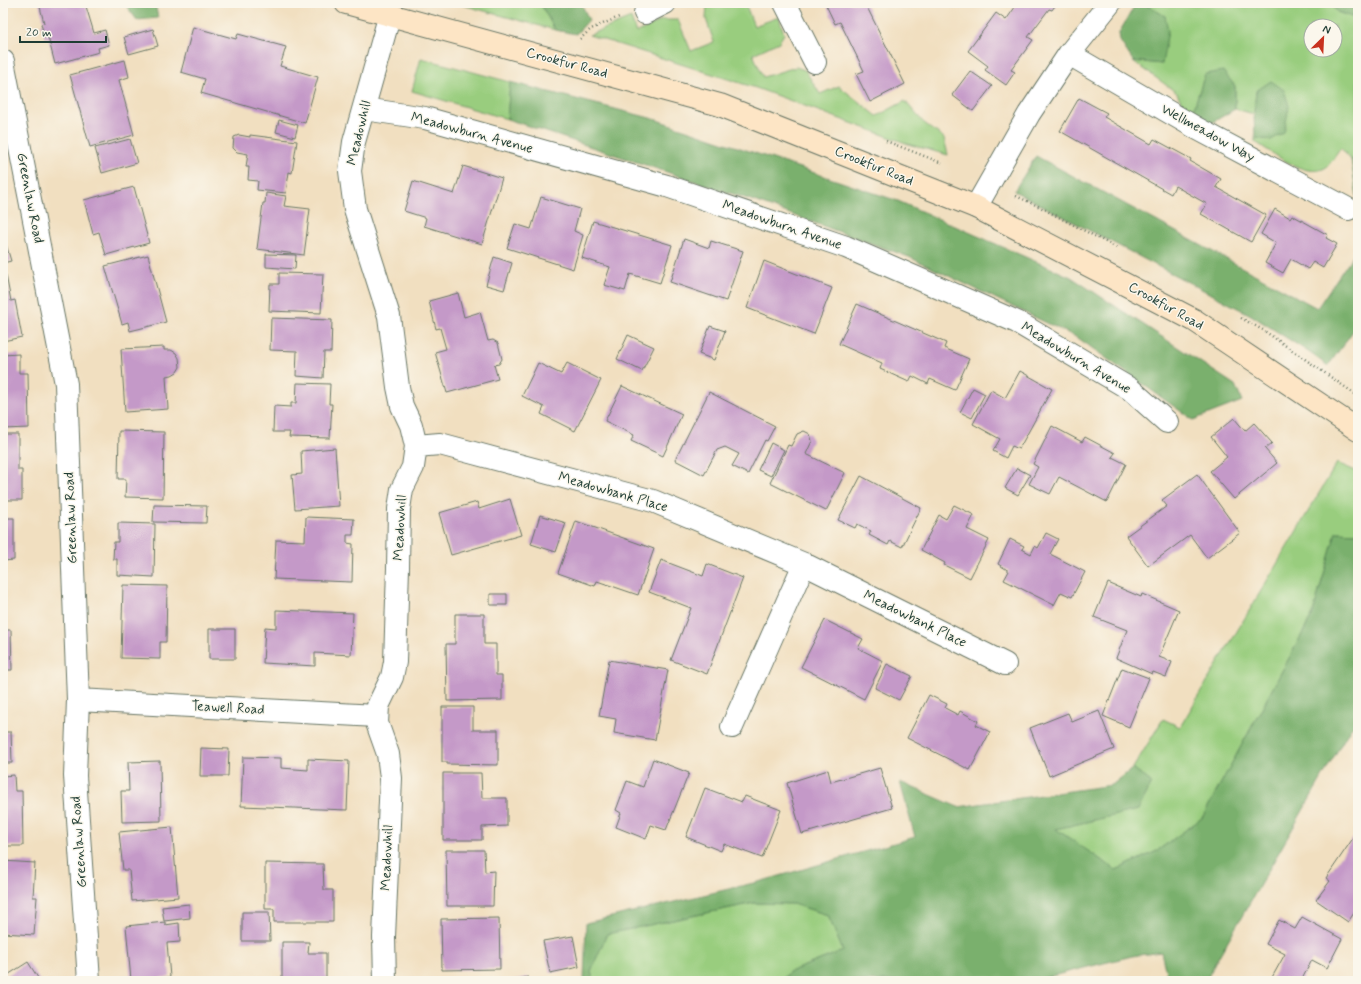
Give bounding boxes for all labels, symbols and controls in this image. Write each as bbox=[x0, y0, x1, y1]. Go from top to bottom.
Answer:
scale bar bbox=[20, 18, 106, 44]
north arrow bbox=[1303, 18, 1343, 58]
text: N bbox=[1320, 22, 1333, 38]
text: 20 m bbox=[26, 25, 52, 41]
street label: Crookfur Road bbox=[524, 43, 610, 83]
street label: Meadowhill bbox=[343, 99, 375, 167]
street label: Wellmeadow Way bbox=[1158, 100, 1258, 166]
street label: Meadowburn Avenue bbox=[409, 108, 535, 158]
street label: Crookfur Road bbox=[832, 142, 916, 190]
street label: Greenlaw Road bbox=[12, 151, 48, 245]
street label: Meadowburn Avenue bbox=[720, 196, 844, 254]
street label: Crookfur Road bbox=[1125, 278, 1207, 334]
street label: Meadowburn Avenue bbox=[1018, 318, 1134, 398]
street label: Meadowbank Place bbox=[556, 468, 670, 516]
street label: Greenlaw Road bbox=[60, 472, 82, 564]
street label: Meadowhill bbox=[389, 494, 411, 561]
street label: Meadowbank Place bbox=[860, 586, 970, 652]
street label: Teawell Road bbox=[191, 697, 265, 719]
street label: Greenlaw Road bbox=[67, 795, 91, 889]
street label: Meadowhill bbox=[377, 825, 397, 891]

